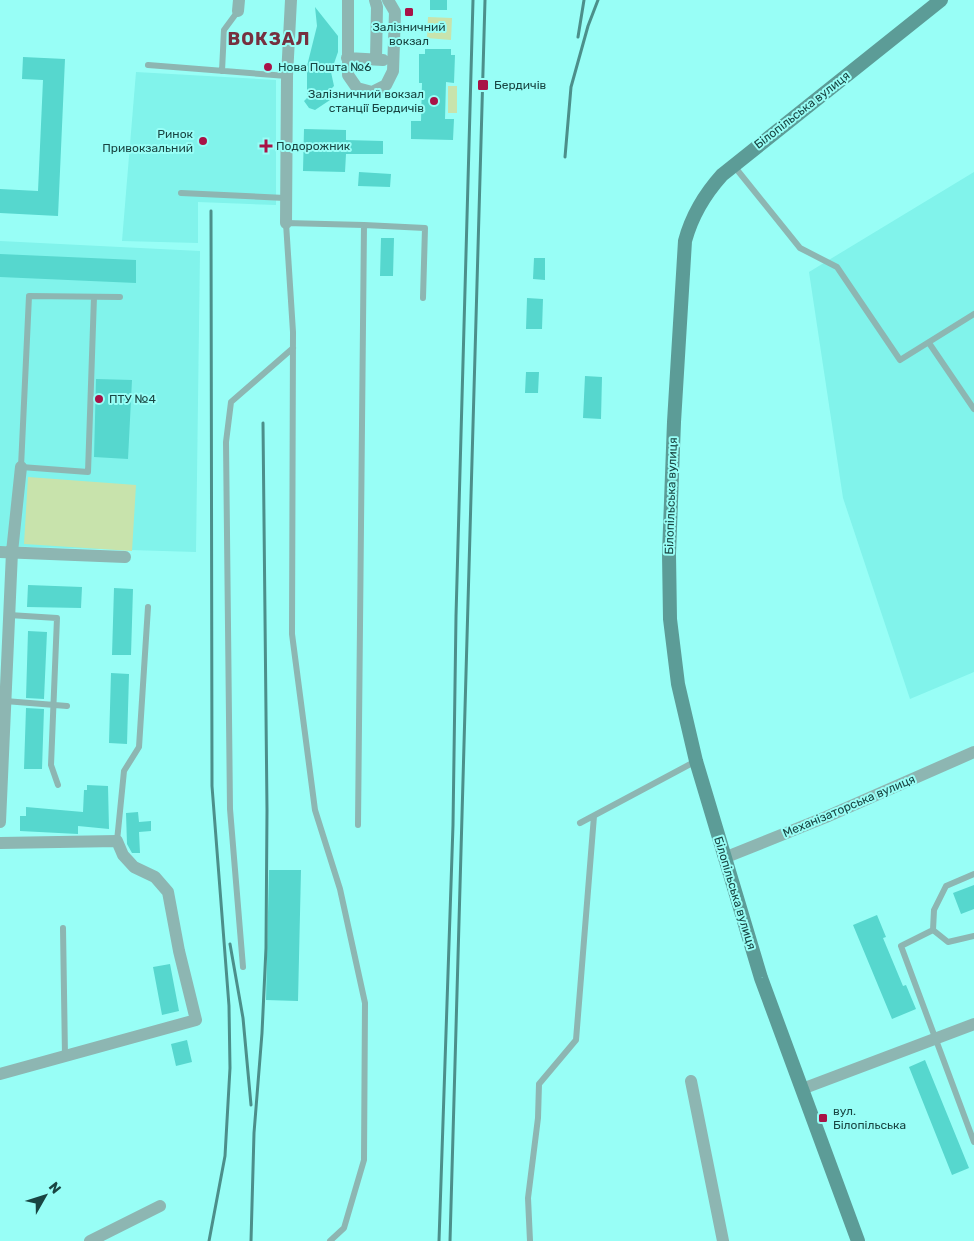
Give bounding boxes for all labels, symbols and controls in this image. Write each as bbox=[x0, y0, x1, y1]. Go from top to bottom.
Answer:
marker: Залізничний вокзал bbox=[403, 6, 415, 18]
place label: Залізничний вокзал bbox=[372, 20, 446, 48]
district label: ВОКЗАЛ bbox=[228, 28, 310, 50]
place label: Нова Пошта №6 bbox=[278, 60, 371, 74]
marker: Нова Пошта №6 bbox=[262, 61, 274, 73]
street label: Білопільська вулиця bbox=[752, 68, 852, 152]
marker: Бердичів bbox=[476, 78, 490, 92]
place label: Бердичів bbox=[494, 78, 547, 92]
place label: Залізничний вокзал станції Бердичів bbox=[308, 87, 424, 115]
marker: Залізничний вокзал станції Бердичів bbox=[428, 95, 440, 107]
place label: Ринок Привокзальний bbox=[102, 127, 194, 155]
marker: Ринок Привокзальний bbox=[197, 135, 209, 147]
place label: Подорожник bbox=[276, 139, 351, 153]
marker: Подорожник bbox=[260, 140, 272, 152]
place label: ПТУ №4 bbox=[109, 392, 156, 406]
marker: ПТУ №4 bbox=[93, 393, 105, 405]
street label: Білопільська вулиця bbox=[662, 437, 680, 555]
street label: Механізаторська вулиця bbox=[781, 772, 917, 840]
street label: Білопільська вулиця bbox=[711, 835, 759, 951]
place label: вул. Білопільська bbox=[833, 1104, 906, 1132]
marker: вул. Білопільська bbox=[817, 1112, 829, 1124]
north arrow bbox=[20, 1171, 70, 1221]
text: N bbox=[45, 1179, 64, 1197]

